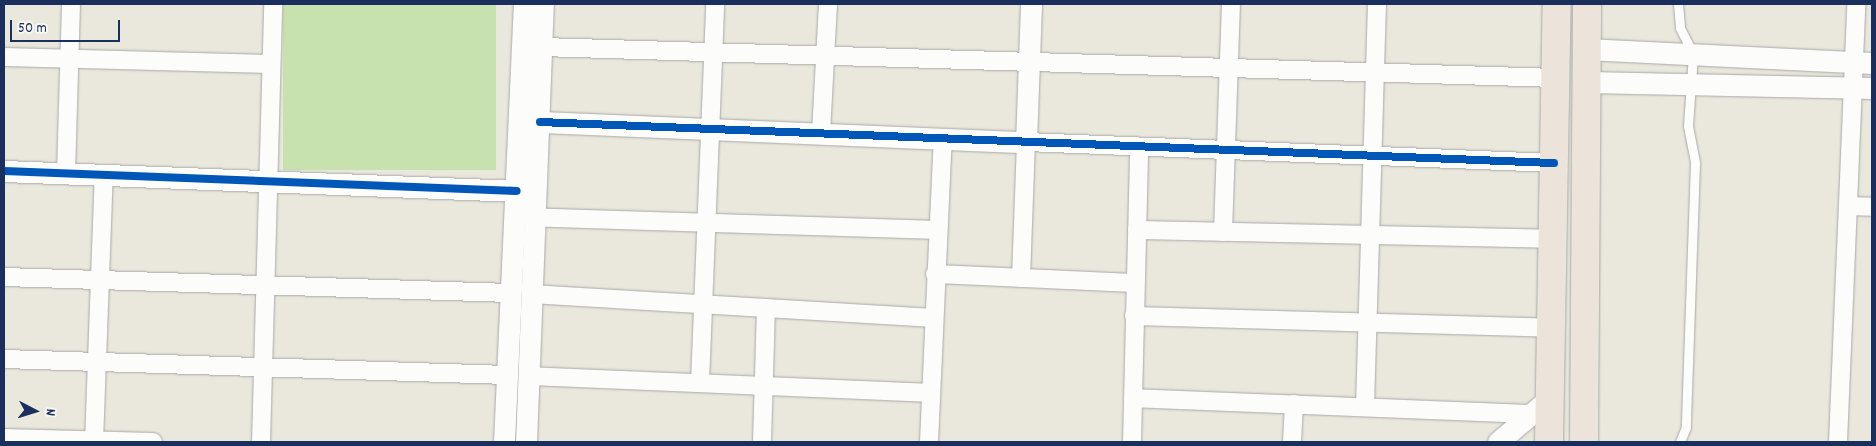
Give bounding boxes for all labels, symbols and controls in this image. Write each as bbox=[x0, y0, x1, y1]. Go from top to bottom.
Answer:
scale bar bbox=[12, 10, 122, 42]
text: 50 m bbox=[18, 18, 47, 40]
north arrow bbox=[10, 386, 60, 436]
text: N bbox=[40, 408, 60, 417]

